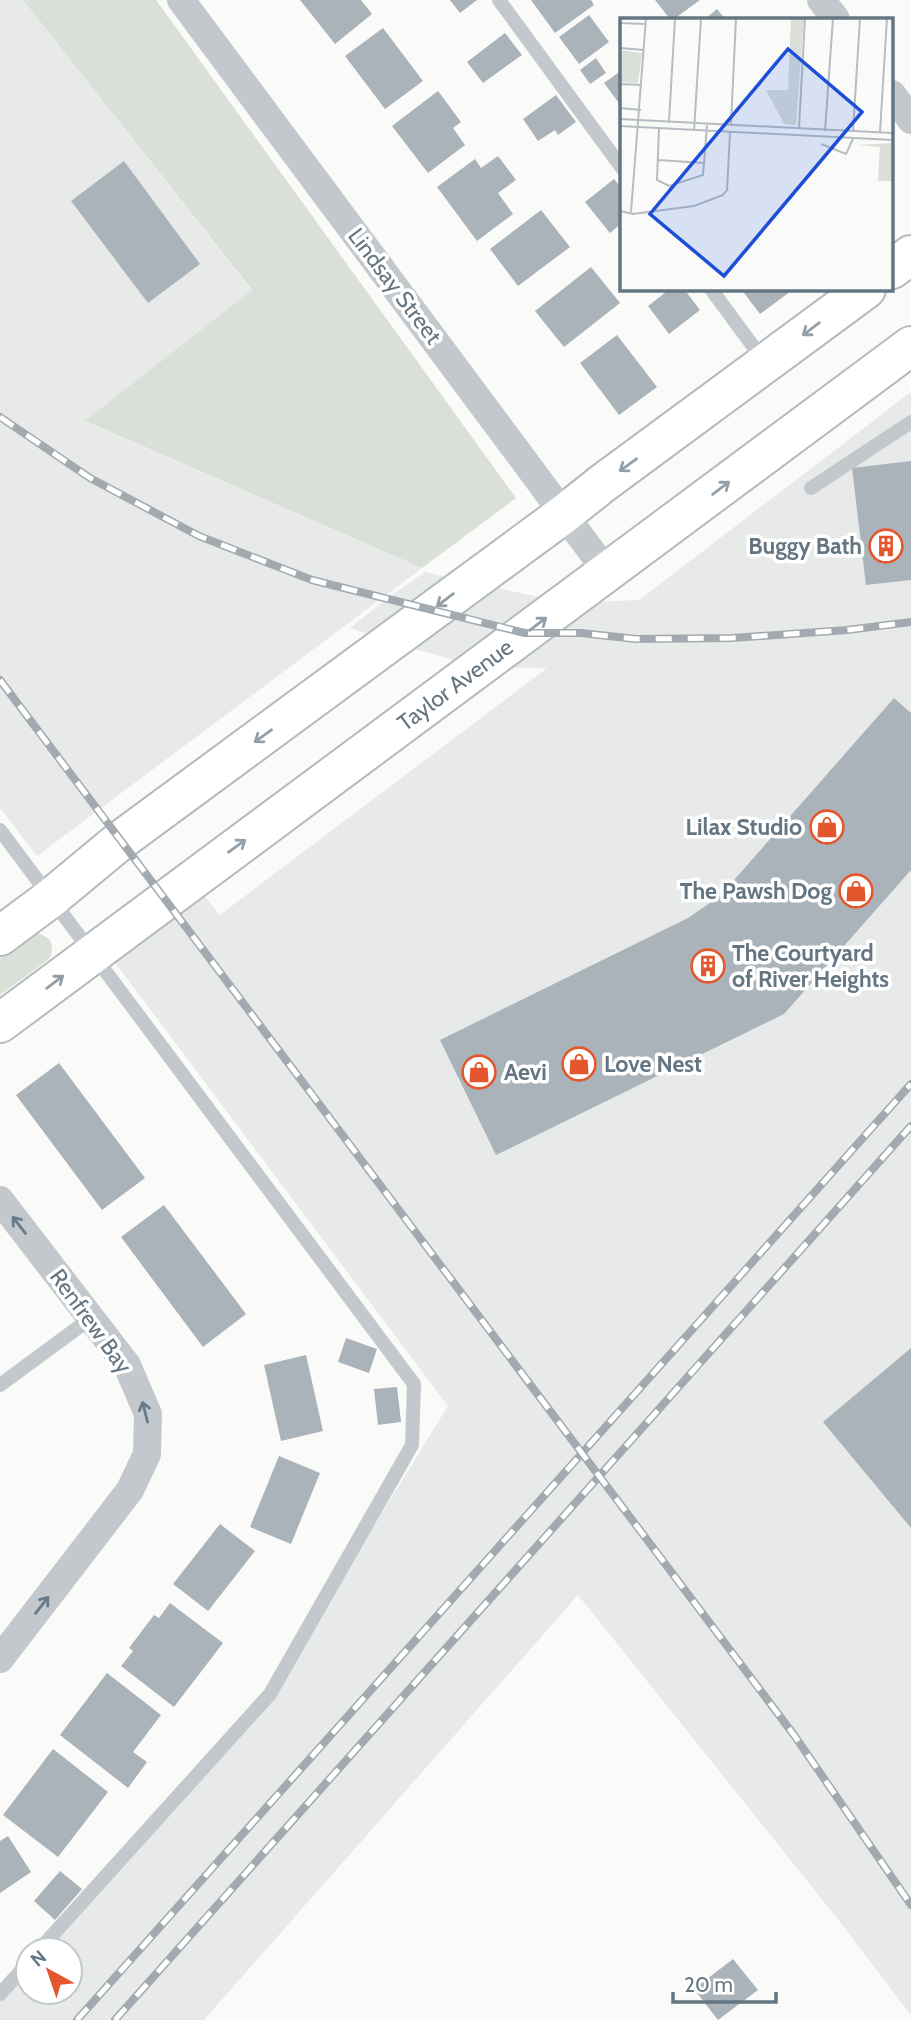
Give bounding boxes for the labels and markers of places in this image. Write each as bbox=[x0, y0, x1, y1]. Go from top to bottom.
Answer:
building icon: Buggy Bath bbox=[867, 527, 905, 565]
place label: Buggy Bath bbox=[748, 532, 862, 560]
shop icon: Lilax Studio bbox=[808, 808, 846, 846]
place label: Lilax Studio bbox=[686, 813, 802, 841]
shop icon: The Pawsh Dog bbox=[837, 872, 875, 910]
place label: The Pawsh Dog bbox=[680, 877, 832, 905]
place label: The Courtyard of River Heights bbox=[732, 939, 889, 993]
building icon: The Courtyard of River Heights bbox=[689, 947, 727, 985]
shop icon: Love Nest bbox=[560, 1045, 598, 1083]
place label: Love Nest bbox=[604, 1050, 702, 1078]
shop icon: Aevi bbox=[460, 1053, 498, 1091]
place label: Aevi bbox=[504, 1058, 547, 1086]

